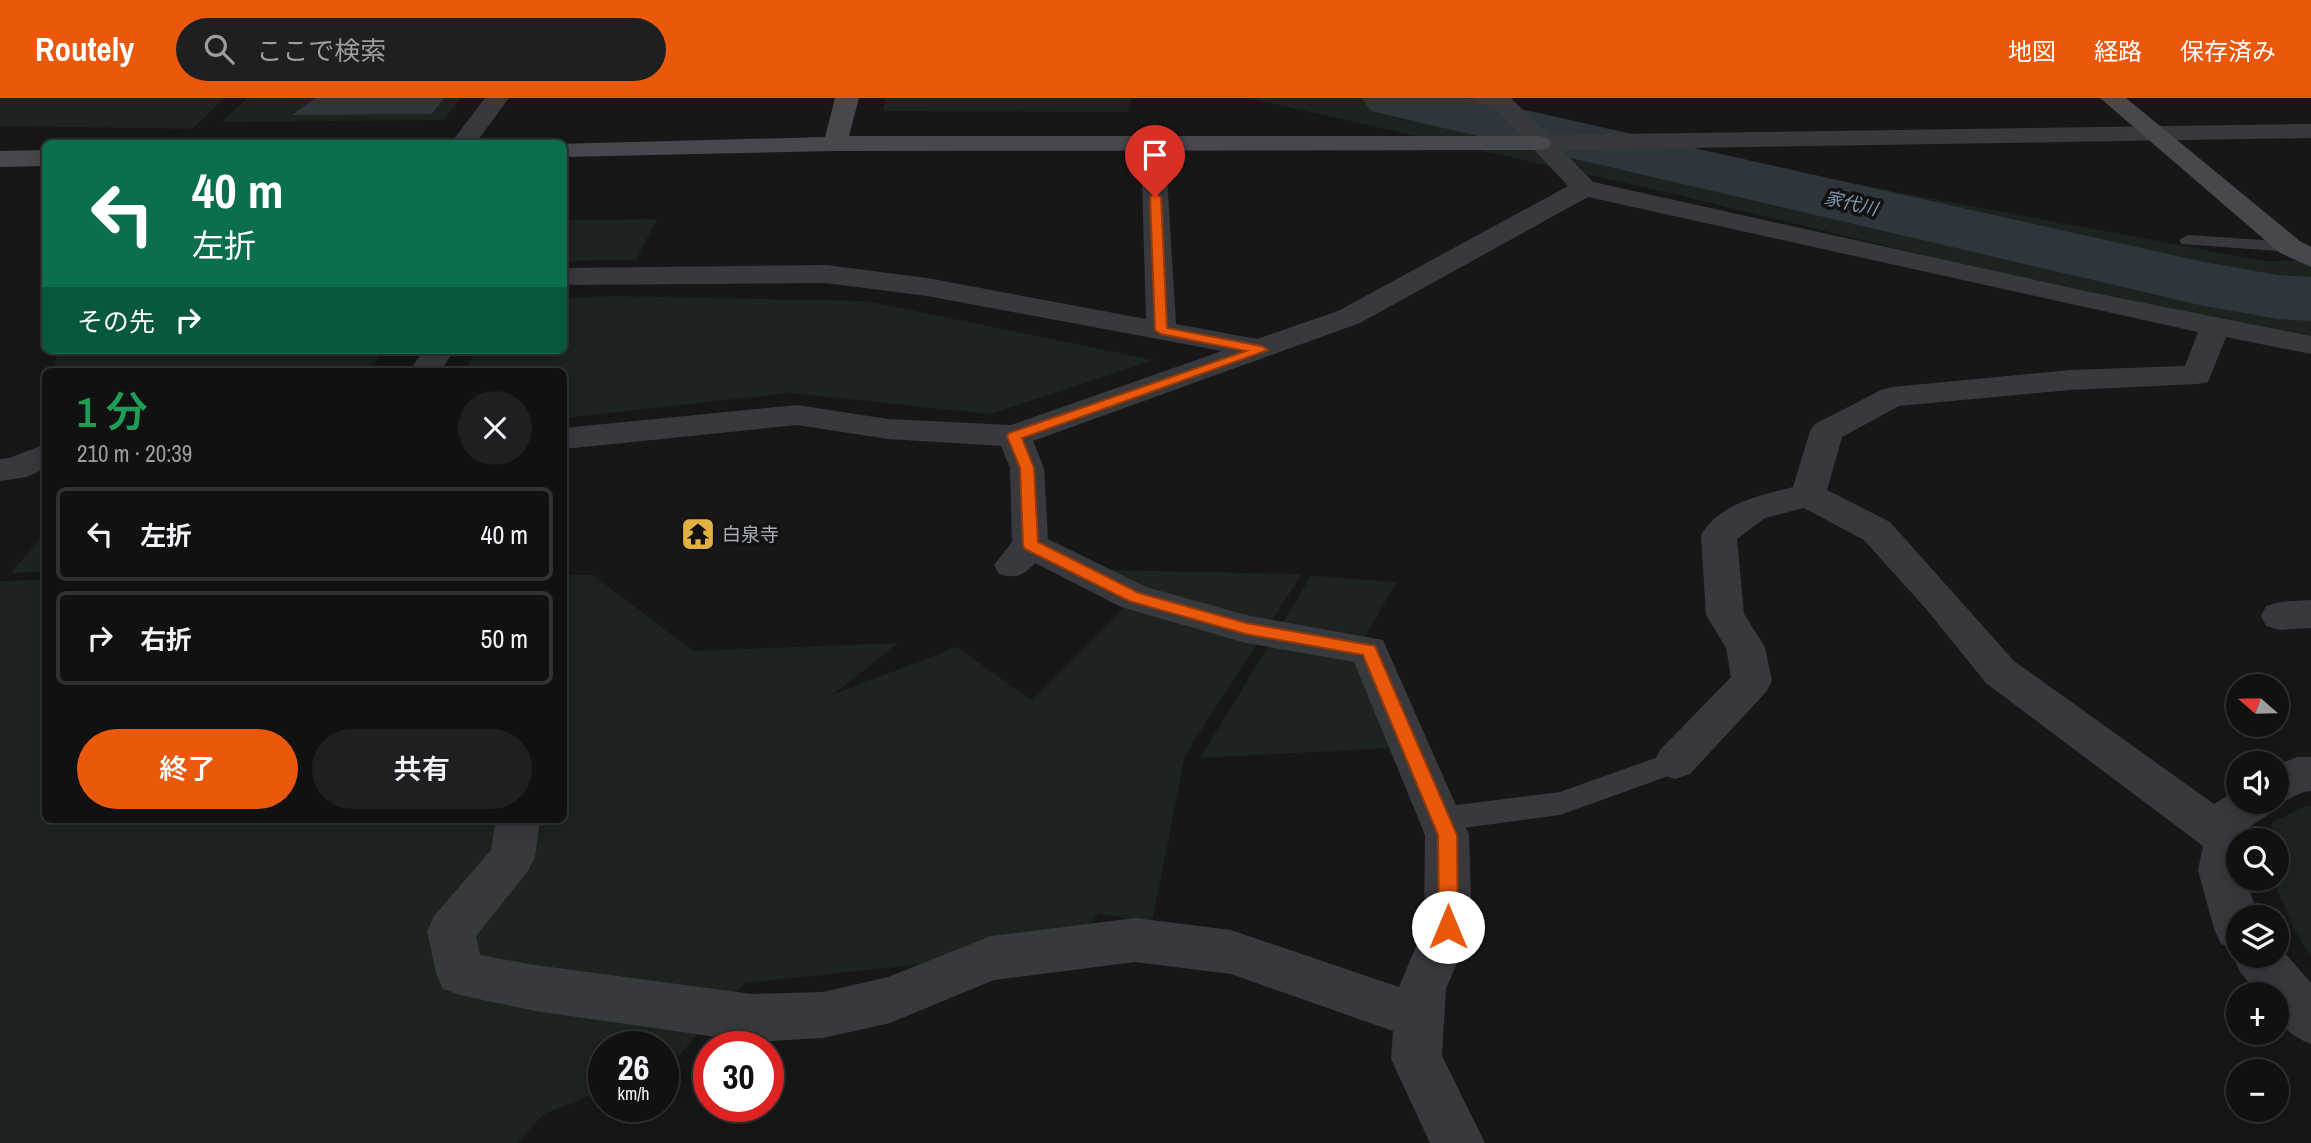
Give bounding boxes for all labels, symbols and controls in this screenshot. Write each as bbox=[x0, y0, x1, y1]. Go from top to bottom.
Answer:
search box bbox=[176, 18, 666, 81]
text: Routely bbox=[35, 27, 134, 71]
icon: search bbox=[200, 30, 238, 68]
text: ここで検索 bbox=[256, 33, 386, 68]
text: 地図 bbox=[2008, 35, 2056, 67]
text: 経路 bbox=[2094, 35, 2142, 67]
text: 保存済み bbox=[2180, 35, 2276, 67]
pin bbox=[1125, 125, 1185, 197]
icon: arrive bbox=[1136, 136, 1174, 174]
text: 40 m bbox=[192, 157, 284, 223]
icon: left bbox=[77, 168, 168, 259]
water label: 家代川 bbox=[1822, 185, 1882, 222]
text: 左折 bbox=[192, 224, 256, 267]
icon: right bbox=[169, 301, 207, 339]
text: その先 bbox=[77, 304, 155, 339]
text: 1 分 bbox=[77, 384, 148, 440]
button: close bbox=[458, 391, 532, 465]
text: 210 m · 20:39 bbox=[77, 438, 192, 469]
icon: left bbox=[81, 515, 119, 553]
temple icon: 白泉寺 bbox=[679, 515, 717, 553]
text: 40 m bbox=[481, 517, 528, 552]
text: 左折 bbox=[140, 518, 192, 553]
place label: 白泉寺 bbox=[722, 521, 779, 547]
icon: right bbox=[81, 619, 119, 657]
text: 50 m bbox=[481, 621, 528, 656]
text: 右折 bbox=[140, 622, 192, 657]
north arrow bbox=[2226, 674, 2289, 737]
map controls bbox=[2226, 674, 2289, 1122]
button: 終了 bbox=[77, 729, 298, 809]
button: 共有 bbox=[312, 729, 532, 809]
button: sound bbox=[2226, 751, 2289, 814]
button: search bbox=[2226, 828, 2289, 891]
position arrow bbox=[1411, 890, 1485, 964]
button: layers bbox=[2226, 905, 2289, 968]
button: + bbox=[2226, 982, 2289, 1045]
speed limit sign: 30 bbox=[693, 1031, 784, 1122]
text: 26 bbox=[618, 1044, 649, 1091]
button: − bbox=[2226, 1059, 2289, 1122]
text: km/h bbox=[618, 1081, 650, 1106]

